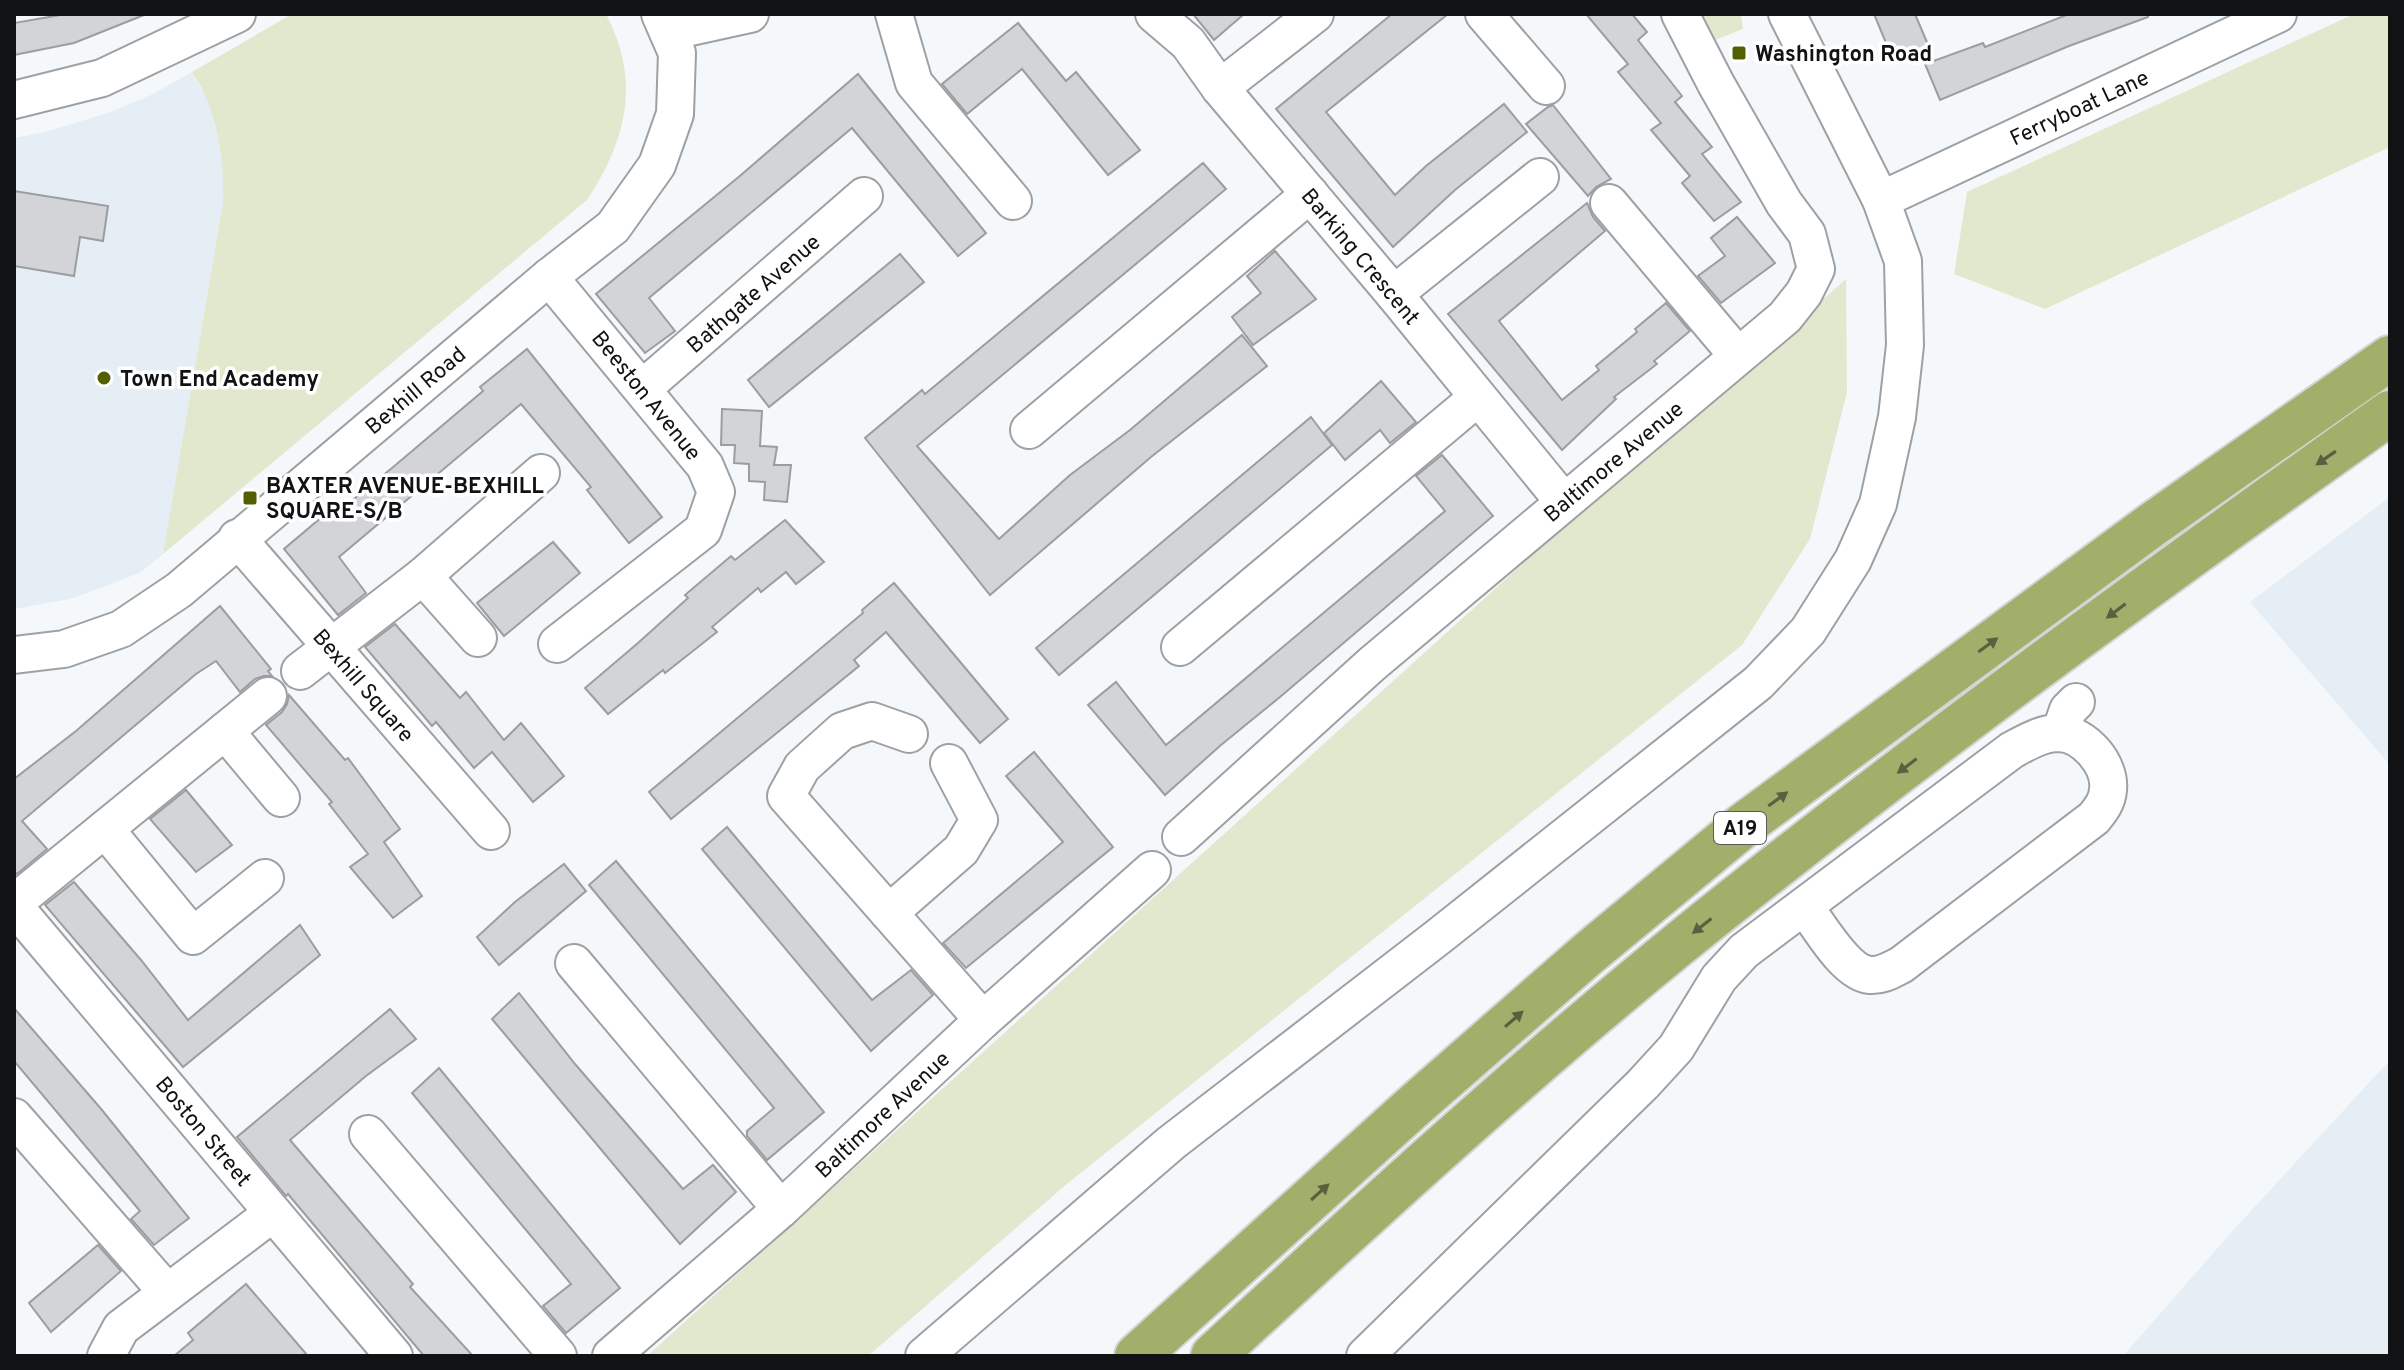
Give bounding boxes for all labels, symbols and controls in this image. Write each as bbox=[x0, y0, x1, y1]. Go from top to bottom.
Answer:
place label: Washington Road bbox=[1755, 42, 1932, 69]
marker: Washington Road bbox=[1730, 44, 1748, 62]
street label: Ferryboat Lane bbox=[2006, 65, 2154, 153]
street label: Barking Crescent bbox=[1294, 184, 1424, 331]
street label: Bathgate Avenue bbox=[682, 230, 827, 360]
street label: Beeston Avenue bbox=[585, 326, 706, 467]
street label: Bexhill Road bbox=[361, 342, 472, 442]
place label: Town End Academy bbox=[120, 367, 319, 394]
marker: Town End Academy bbox=[95, 369, 113, 387]
street label: Baltimore Avenue bbox=[1539, 397, 1690, 529]
one-way arrow bbox=[2316, 450, 2337, 466]
place label: BAXTER AVENUE-BEXHILL SQUARE-S/B bbox=[266, 474, 544, 526]
marker: BAXTER AVENUE-BEXHILL SQUARE-S/B bbox=[241, 489, 259, 507]
one-way arrow bbox=[2105, 602, 2126, 618]
street label: Bexhill Square bbox=[306, 624, 419, 749]
one-way arrow bbox=[1978, 638, 1998, 654]
one-way arrow bbox=[1897, 758, 1918, 774]
one-way arrow bbox=[1768, 792, 1789, 807]
road number: A19 bbox=[1714, 812, 1766, 844]
one-way arrow bbox=[1692, 917, 1712, 933]
one-way arrow bbox=[1504, 1011, 1524, 1028]
street label: Baltimore Avenue bbox=[811, 1047, 957, 1185]
street label: Boston Street bbox=[148, 1072, 256, 1193]
one-way arrow bbox=[1310, 1183, 1329, 1201]

